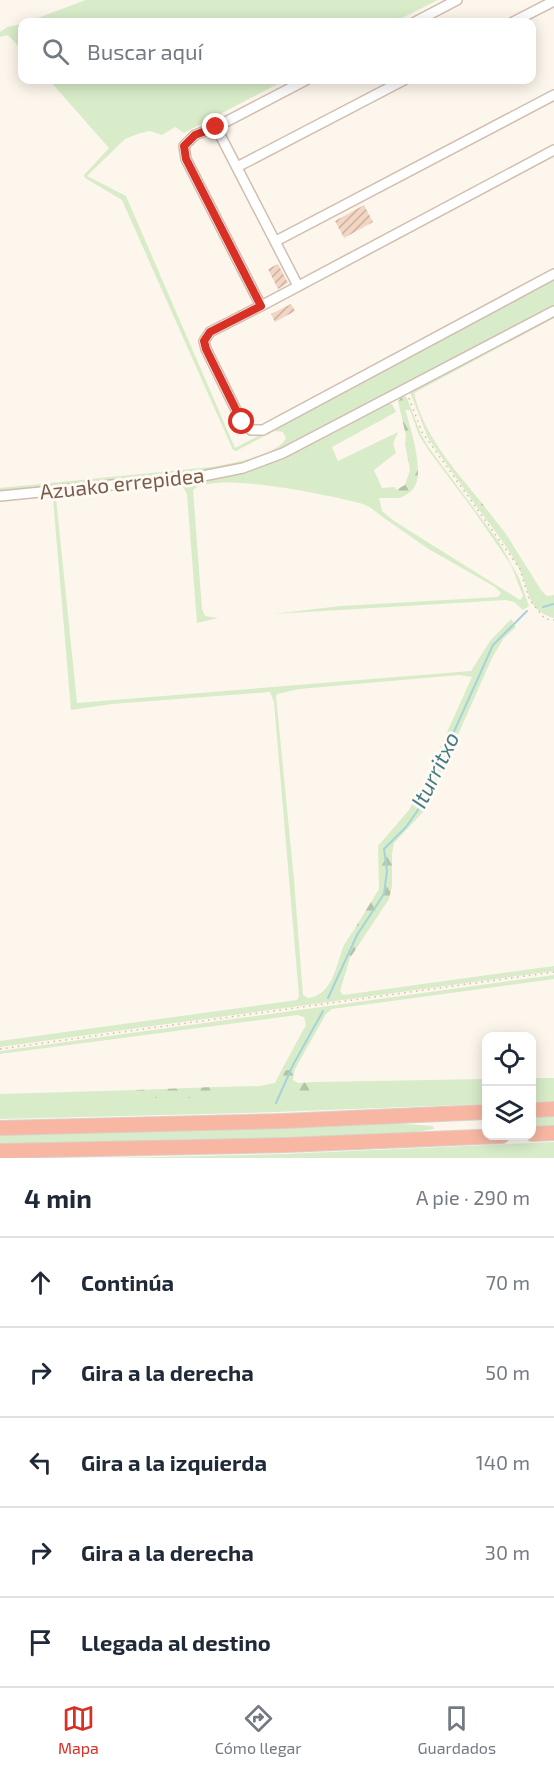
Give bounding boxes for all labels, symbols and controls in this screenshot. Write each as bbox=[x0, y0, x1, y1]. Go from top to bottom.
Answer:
search box bbox=[18, 18, 536, 84]
icon: search bbox=[39, 35, 72, 68]
text: Buscar aquí bbox=[87, 38, 203, 64]
route end bbox=[202, 113, 228, 139]
route start bbox=[228, 408, 254, 434]
street label: Azuako errepidea bbox=[38, 461, 206, 504]
water label: Iturritxo bbox=[405, 727, 464, 812]
map controls bbox=[482, 1032, 536, 1140]
button: locate bbox=[482, 1032, 536, 1086]
button: layers bbox=[482, 1086, 536, 1140]
text: 4 min bbox=[24, 1182, 92, 1213]
text: A pie · 290 m bbox=[416, 1185, 530, 1209]
icon: ahead bbox=[24, 1266, 57, 1299]
text: Continúa bbox=[81, 1269, 174, 1295]
text: 70 m bbox=[486, 1270, 530, 1294]
icon: right bbox=[24, 1356, 57, 1389]
text: Gira a la derecha bbox=[81, 1359, 254, 1385]
text: 50 m bbox=[485, 1360, 530, 1384]
icon: left bbox=[24, 1446, 57, 1479]
text: Gira a la izquierda bbox=[81, 1449, 267, 1475]
text: 140 m bbox=[476, 1450, 530, 1474]
icon: right bbox=[24, 1536, 57, 1569]
text: Gira a la derecha bbox=[81, 1539, 254, 1565]
text: 30 m bbox=[485, 1540, 530, 1564]
icon: arrive bbox=[24, 1626, 57, 1659]
text: Llegada al destino bbox=[81, 1629, 271, 1655]
tab: Mapa bbox=[58, 1702, 99, 1757]
tab: Cómo llegar bbox=[215, 1702, 302, 1757]
tab: Guardados bbox=[418, 1702, 496, 1757]

